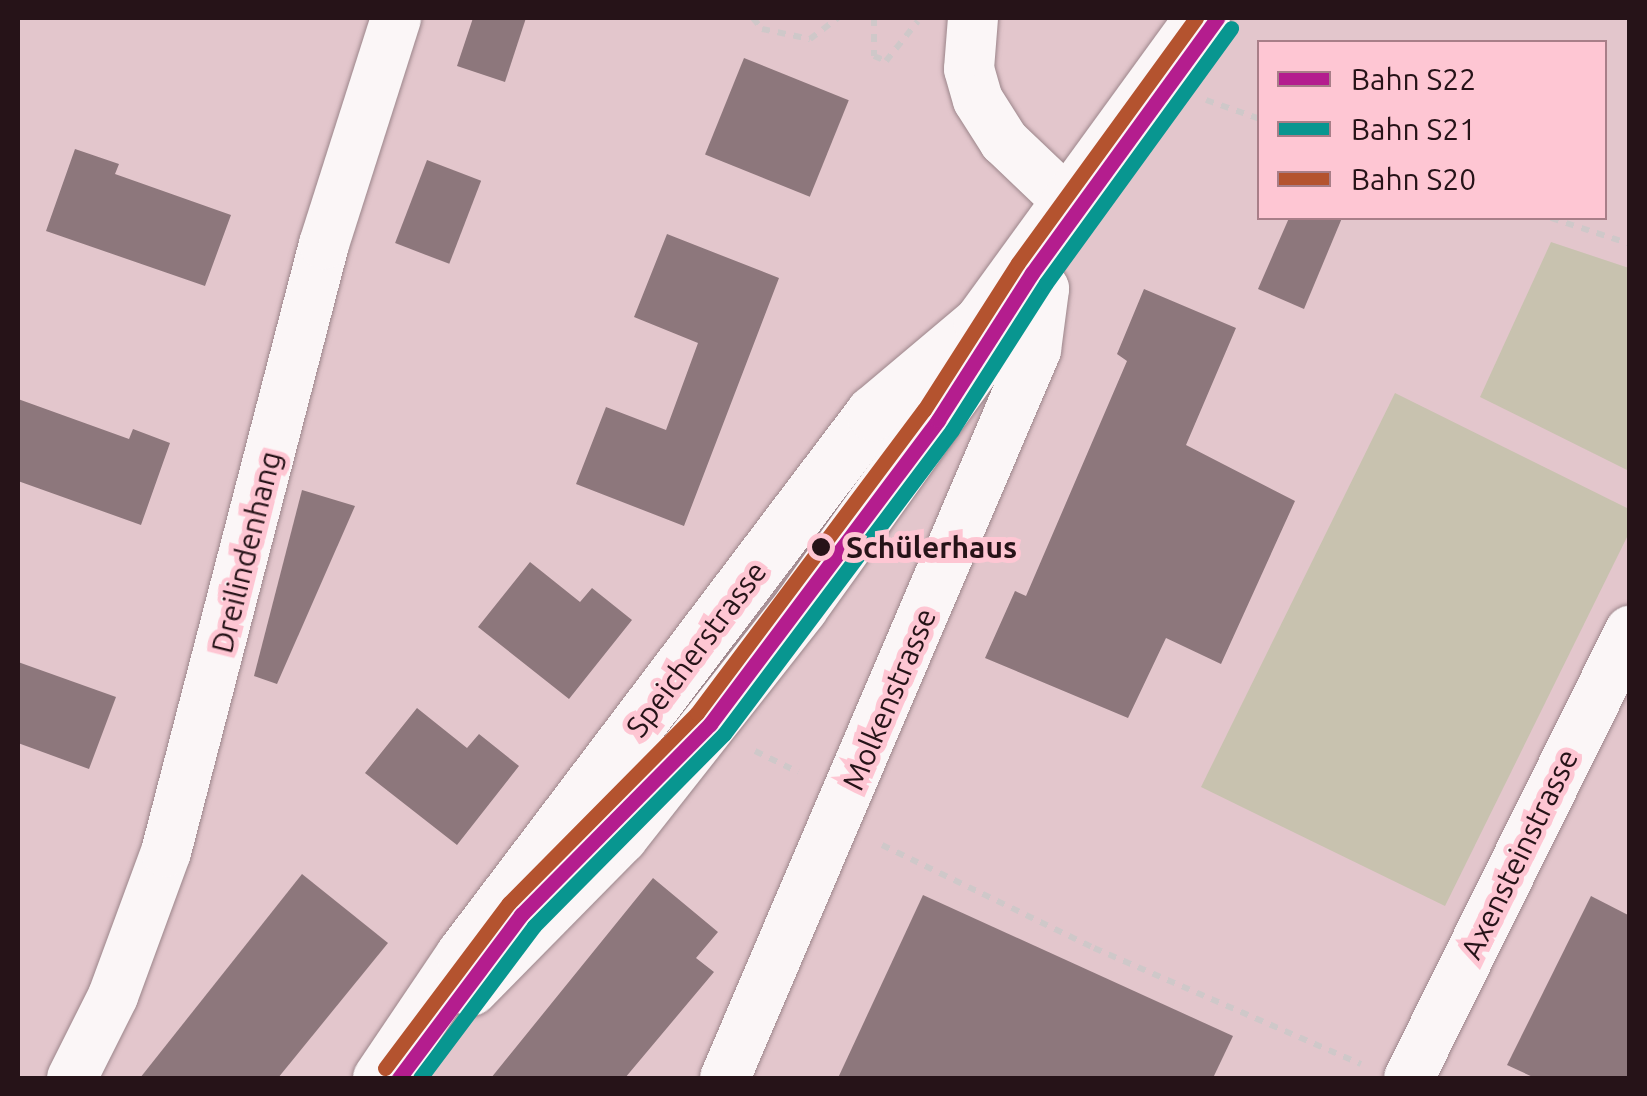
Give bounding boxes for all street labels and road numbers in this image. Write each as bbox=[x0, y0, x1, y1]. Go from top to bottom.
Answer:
street label: Dreilindenhang bbox=[204, 447, 288, 657]
street label: Speicherstrasse bbox=[618, 554, 774, 744]
street label: Molkenstrasse bbox=[835, 603, 943, 795]
street label: Axensteinstrasse bbox=[1453, 743, 1585, 965]

